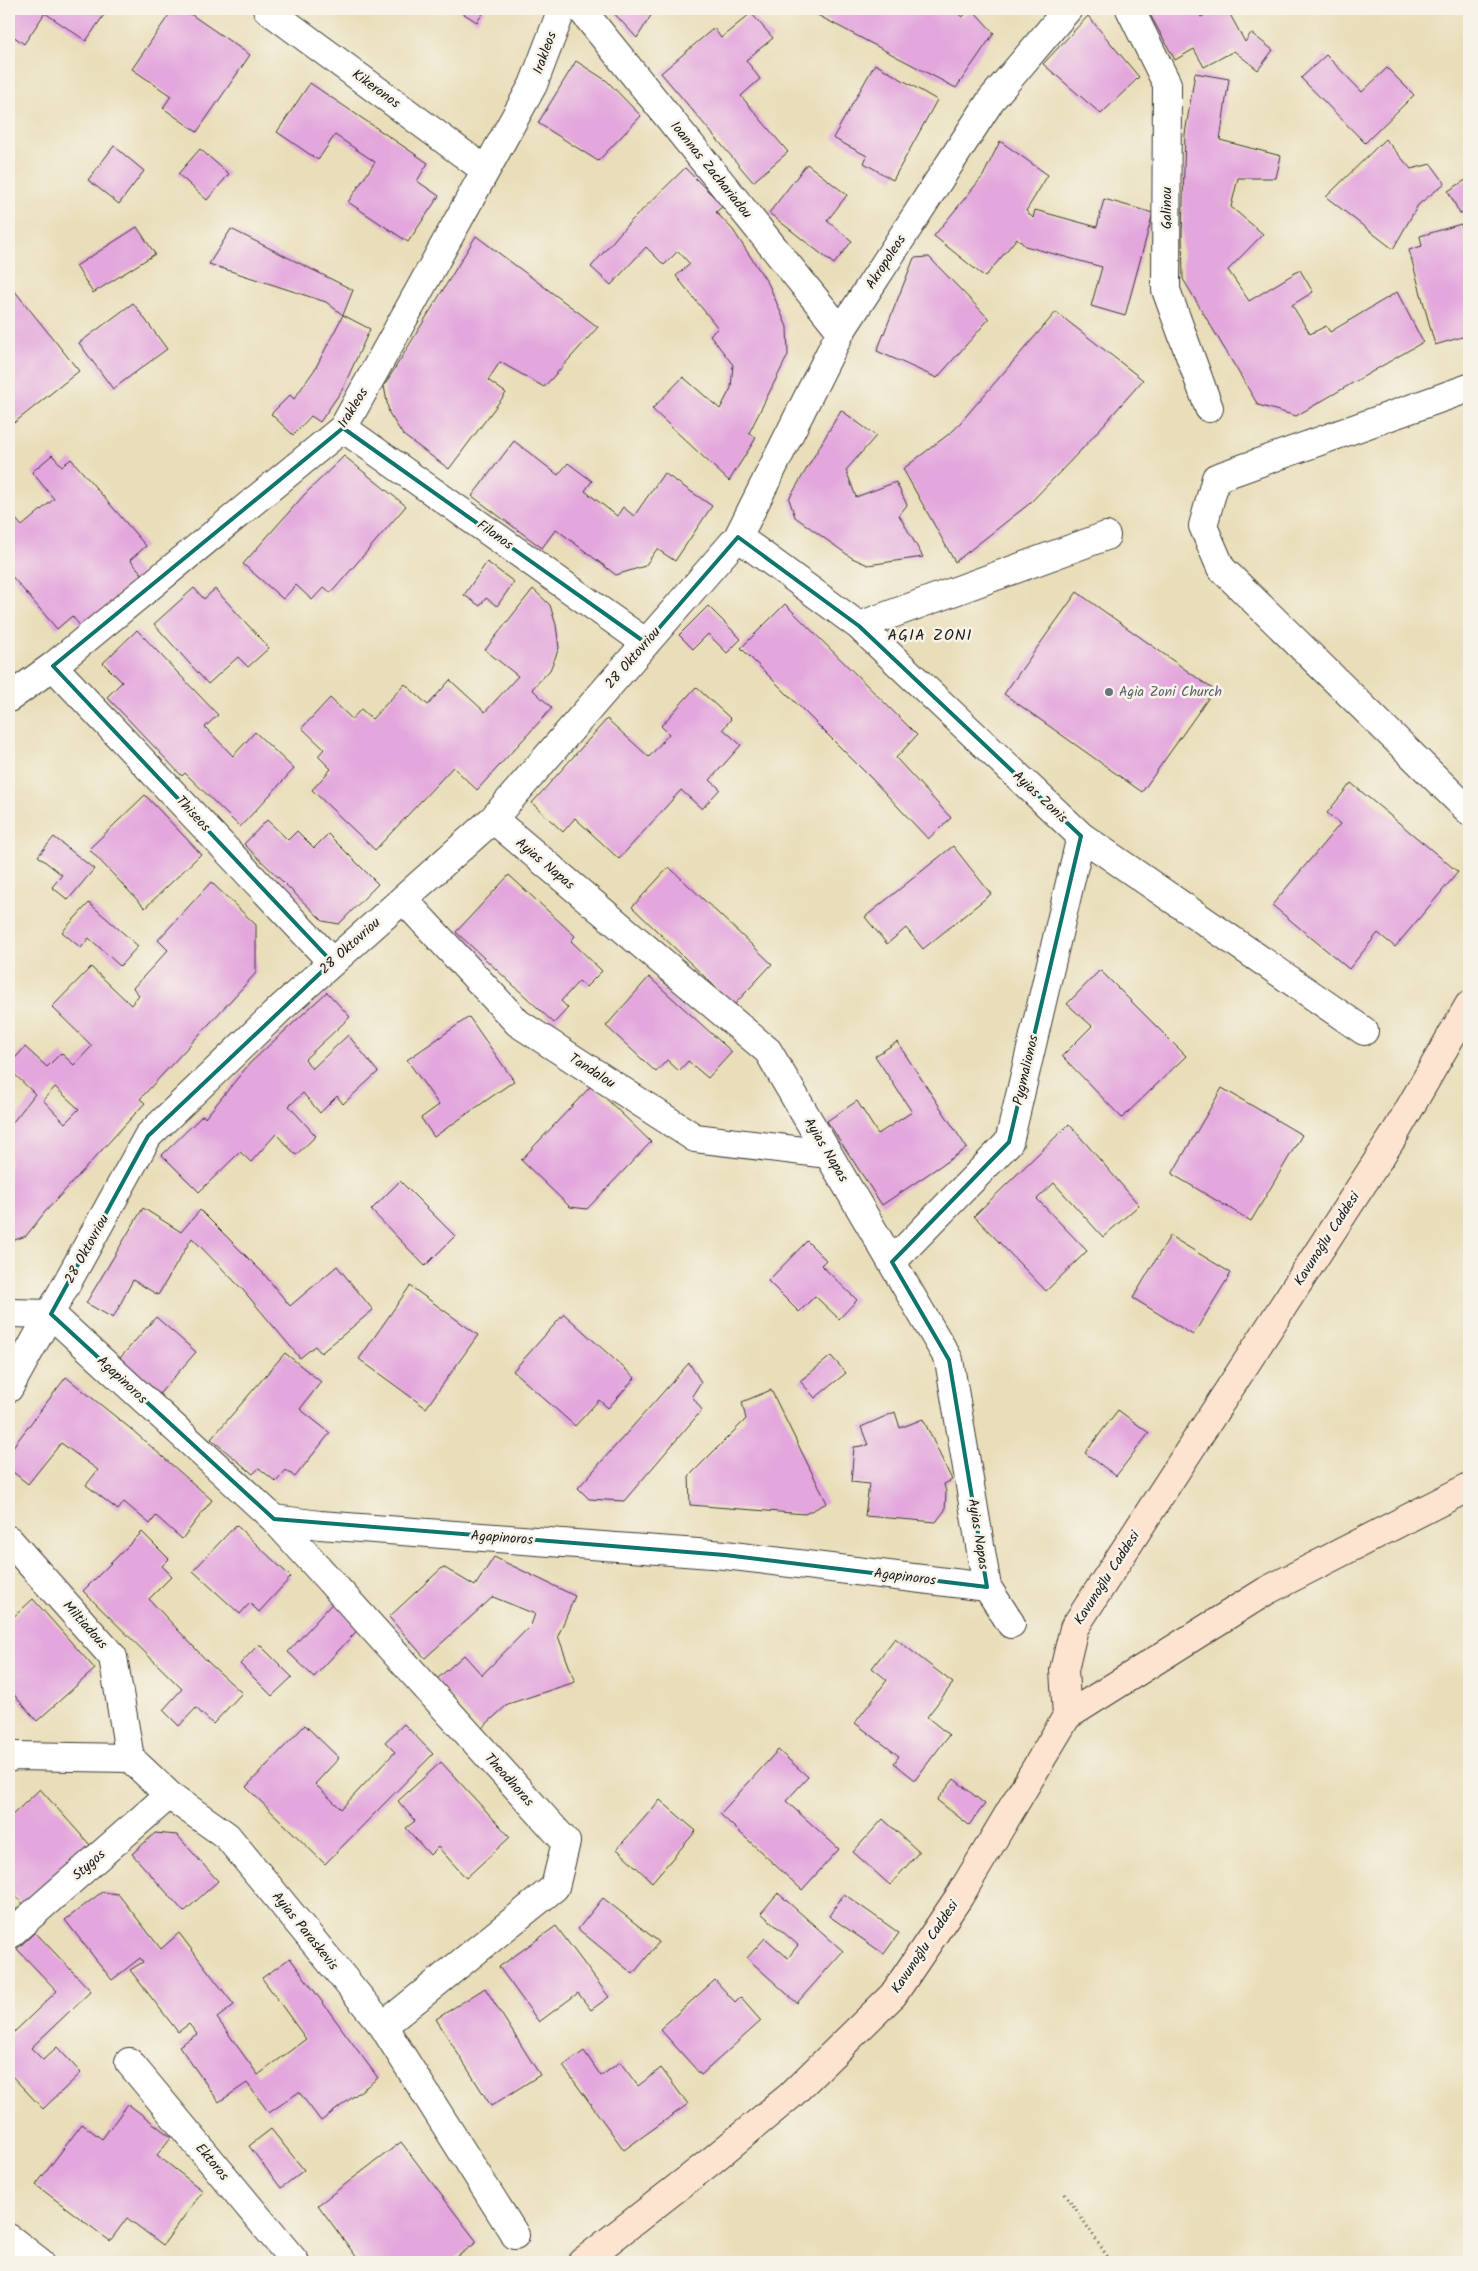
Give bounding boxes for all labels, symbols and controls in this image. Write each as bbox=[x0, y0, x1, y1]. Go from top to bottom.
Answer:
street label: Irakleos bbox=[527, 28, 563, 78]
street label: Kikeronos bbox=[347, 64, 405, 114]
street label: Ioannas Zachariadou bbox=[665, 116, 758, 224]
street label: Galinou bbox=[1156, 187, 1178, 229]
street label: Akropoleos bbox=[860, 230, 912, 294]
street label: Irakleos bbox=[332, 383, 374, 433]
street label: Filonos bbox=[472, 514, 518, 556]
street label: 28 Oktovriou bbox=[600, 622, 666, 694]
district label: AGIA ZONI bbox=[887, 623, 973, 648]
place label: Agia Zoni Church bbox=[1119, 681, 1222, 703]
marker: Agia Zoni Church bbox=[1103, 686, 1115, 698]
street label: Ayias Zonis bbox=[1008, 766, 1073, 828]
street label: Thiseos bbox=[170, 791, 216, 837]
street label: Ayias Napas bbox=[510, 832, 580, 896]
street label: 28 Oktovriou bbox=[314, 912, 386, 980]
street label: Pygmalionos bbox=[1007, 1033, 1045, 1107]
street label: Tandalou bbox=[564, 1048, 620, 1094]
street label: Ayias Napas bbox=[798, 1114, 854, 1186]
street label: Kavunoğlu Caddesi bbox=[1288, 1187, 1366, 1290]
street label: 28 Oktovriou bbox=[59, 1210, 115, 1288]
street label: Agapinoros bbox=[92, 1351, 152, 1409]
street label: Ayias Napas bbox=[962, 1497, 994, 1571]
street label: Agapinoros bbox=[470, 1525, 534, 1551]
street label: Kavunoğlu Caddesi bbox=[1068, 1526, 1146, 1629]
street label: Agapinoros bbox=[873, 1562, 937, 1592]
street label: Miltiadous bbox=[57, 1596, 113, 1654]
street label: Theodhoras bbox=[479, 1748, 539, 1812]
street label: Stygos bbox=[67, 1844, 111, 1886]
street label: Ayias Paraskevis bbox=[266, 1887, 344, 1975]
street label: Kavunoğlu Caddesi bbox=[886, 1895, 965, 1998]
street label: Ektoros bbox=[190, 2138, 234, 2186]

